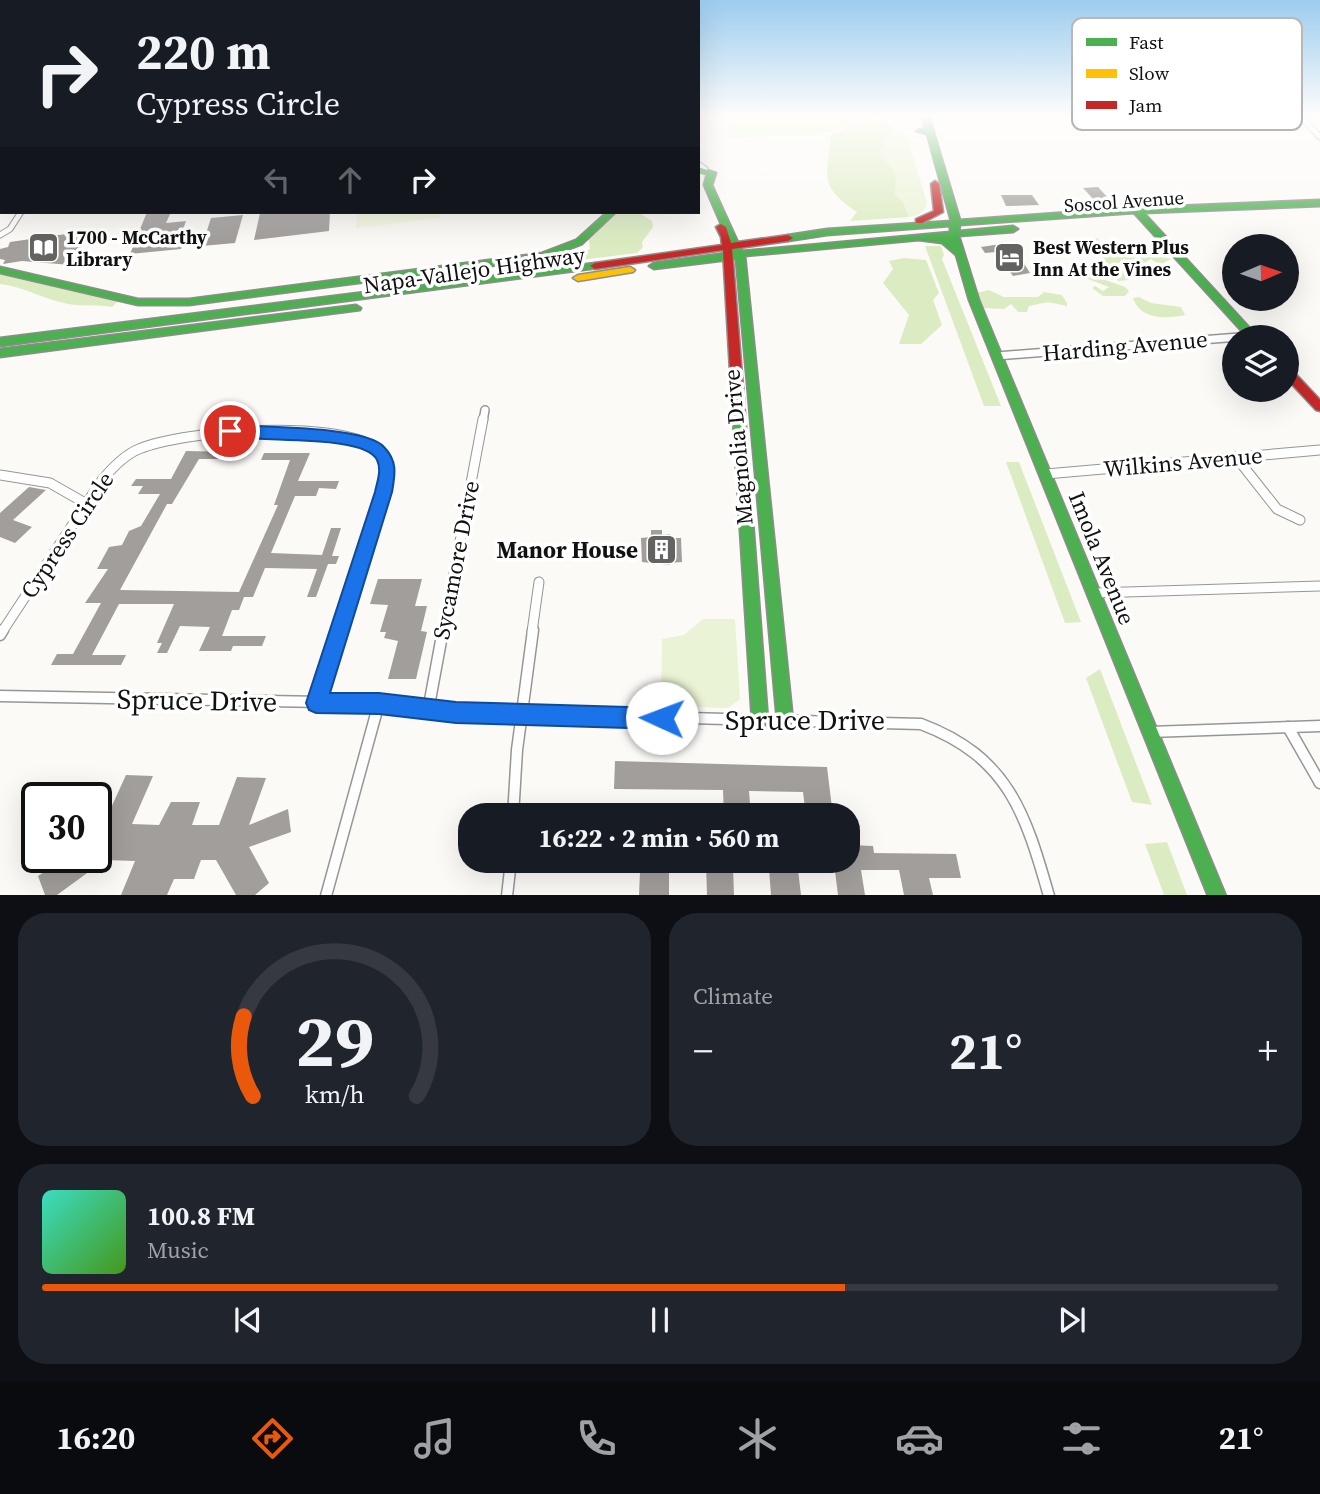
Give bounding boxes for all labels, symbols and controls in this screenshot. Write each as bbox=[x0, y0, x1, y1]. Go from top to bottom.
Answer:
text: 220 m bbox=[136, 18, 271, 85]
legend bbox=[1072, 18, 1302, 130]
icon: right bbox=[21, 28, 112, 119]
text: Fast bbox=[1129, 29, 1164, 55]
text: Slow bbox=[1129, 60, 1170, 86]
text: Cypress Circle bbox=[136, 82, 340, 126]
text: Jam bbox=[1128, 92, 1162, 118]
icon: left bbox=[258, 161, 296, 199]
icon: ahead bbox=[331, 161, 369, 199]
icon: right bbox=[404, 161, 442, 199]
street label: Soscol Avenue bbox=[1063, 184, 1185, 218]
place label: 1700 - McCarthy Library bbox=[66, 224, 208, 272]
library icon: 1700 - McCarthy Library bbox=[26, 231, 60, 265]
place label: Best Western Plus Inn At the Vines bbox=[1033, 234, 1189, 282]
north arrow bbox=[1222, 234, 1298, 312]
map controls bbox=[1222, 234, 1299, 402]
street label: Napa-Vallejo Highway bbox=[361, 239, 587, 301]
hotel icon: Best Western Plus Inn At the Vines bbox=[993, 241, 1027, 275]
street label: Harding Avenue bbox=[1041, 323, 1209, 369]
button: layers bbox=[1222, 325, 1299, 402]
street label: Magnolia Drive bbox=[715, 368, 761, 526]
pin bbox=[200, 401, 260, 461]
icon: arrive bbox=[211, 412, 249, 450]
street label: Wilkins Avenue bbox=[1102, 439, 1264, 485]
street label: Cypress Circle bbox=[13, 465, 121, 605]
street label: Sycamore Drive bbox=[425, 478, 487, 642]
street label: Imola Avenue bbox=[1061, 487, 1143, 629]
building icon: Manor House bbox=[644, 533, 678, 567]
place label: Manor House bbox=[497, 534, 638, 566]
street label: Spruce Drive bbox=[117, 680, 277, 720]
position arrow bbox=[625, 681, 699, 755]
street label: Spruce Drive bbox=[725, 701, 885, 739]
speed limit sign: 30 bbox=[21, 782, 112, 873]
text: 16:22 · 2 min · 560 m bbox=[539, 820, 779, 856]
text: Climate bbox=[693, 980, 773, 1012]
text: 29 bbox=[295, 991, 374, 1090]
text: 21° bbox=[949, 1015, 1022, 1086]
text: − bbox=[693, 1025, 713, 1077]
text: + bbox=[1258, 1025, 1278, 1077]
text: km/h bbox=[305, 1076, 364, 1110]
text: 100.8 FM bbox=[147, 1198, 255, 1234]
text: Music bbox=[147, 1234, 209, 1266]
icon: previous bbox=[229, 1301, 267, 1339]
icon: pause bbox=[641, 1301, 679, 1339]
icon: next bbox=[1053, 1301, 1091, 1339]
icon: directions bbox=[248, 1414, 297, 1463]
icon: music bbox=[410, 1414, 459, 1463]
icon: phone bbox=[572, 1414, 621, 1463]
icon: climate bbox=[733, 1414, 782, 1463]
icon: car bbox=[895, 1414, 944, 1463]
icon: filters bbox=[1057, 1414, 1106, 1463]
text: 16:20 bbox=[56, 1416, 135, 1460]
text: 21° bbox=[1218, 1416, 1264, 1460]

